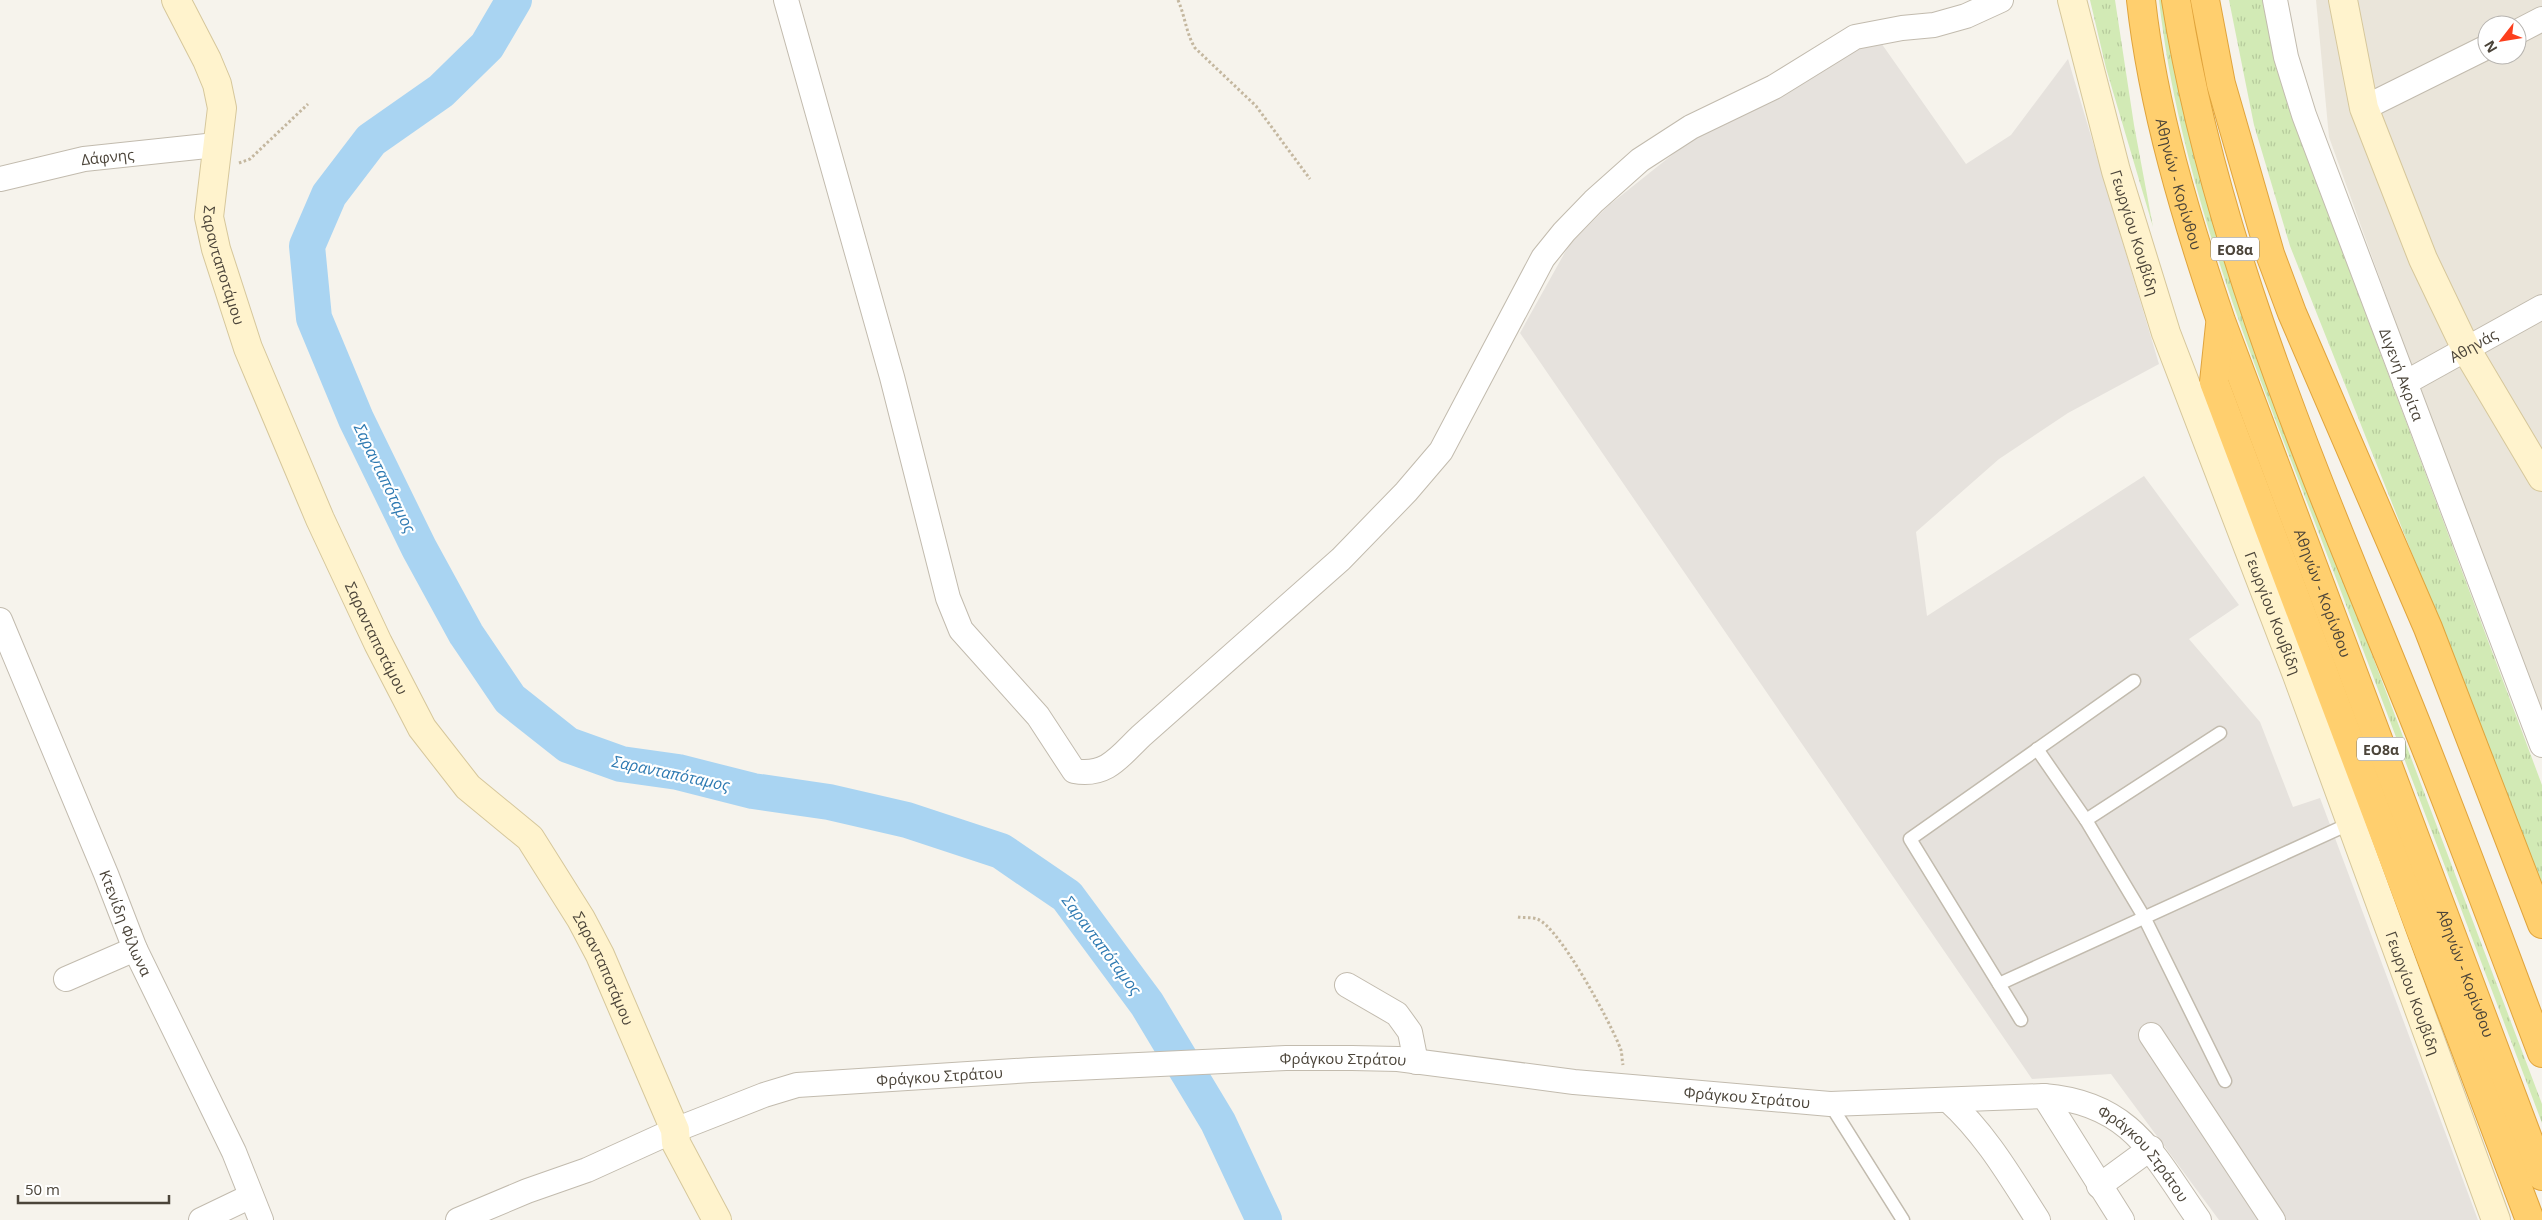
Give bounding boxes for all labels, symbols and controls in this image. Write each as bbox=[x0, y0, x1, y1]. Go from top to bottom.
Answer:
north arrow bbox=[2477, 15, 2527, 65]
text: N bbox=[2479, 37, 2502, 57]
street label: Αθηνών - Κορίνθου bbox=[2152, 116, 2207, 252]
street label: Δάφνης bbox=[80, 144, 135, 169]
street label: Γεωργίου Κουβίδη bbox=[2106, 167, 2164, 298]
street label: Σαρανταποτάμου bbox=[199, 205, 250, 327]
road number: ΕΟ8α bbox=[2211, 238, 2259, 260]
street label: Αθηνάς bbox=[2446, 324, 2501, 367]
street label: Διγενή Ακρίτα bbox=[2375, 325, 2429, 424]
water label: Σαρανταπόταμος bbox=[348, 419, 421, 537]
street label: Αθηνών - Κορίνθου bbox=[2290, 526, 2356, 660]
street label: Γεωργίου Κουβίδη bbox=[2241, 549, 2306, 678]
street label: Σαρανταποτάμου bbox=[341, 579, 413, 698]
road number: ΕΟ8α bbox=[2357, 738, 2405, 761]
water label: Σαρανταπόταμος bbox=[609, 750, 733, 796]
street label: Κτενίδη Φίλωνα bbox=[95, 867, 157, 979]
water label: Σαρανταπόταμος bbox=[1057, 890, 1147, 1000]
street label: Αθηνών - Κορίνθου bbox=[2433, 906, 2499, 1040]
street label: Σαρανταποτάμου bbox=[569, 908, 639, 1028]
street label: Γεωργίου Κουβίδη bbox=[2381, 928, 2445, 1058]
street label: Φράγκου Στράτου bbox=[1279, 1048, 1408, 1070]
street label: Φράγκου Στράτου bbox=[876, 1062, 1003, 1090]
street label: Φράγκου Στράτου bbox=[1683, 1081, 1811, 1112]
street label: Φράγκου Στράτου bbox=[2095, 1100, 2194, 1206]
scale bar bbox=[18, 1172, 169, 1204]
text: 50 m bbox=[25, 1179, 60, 1199]

